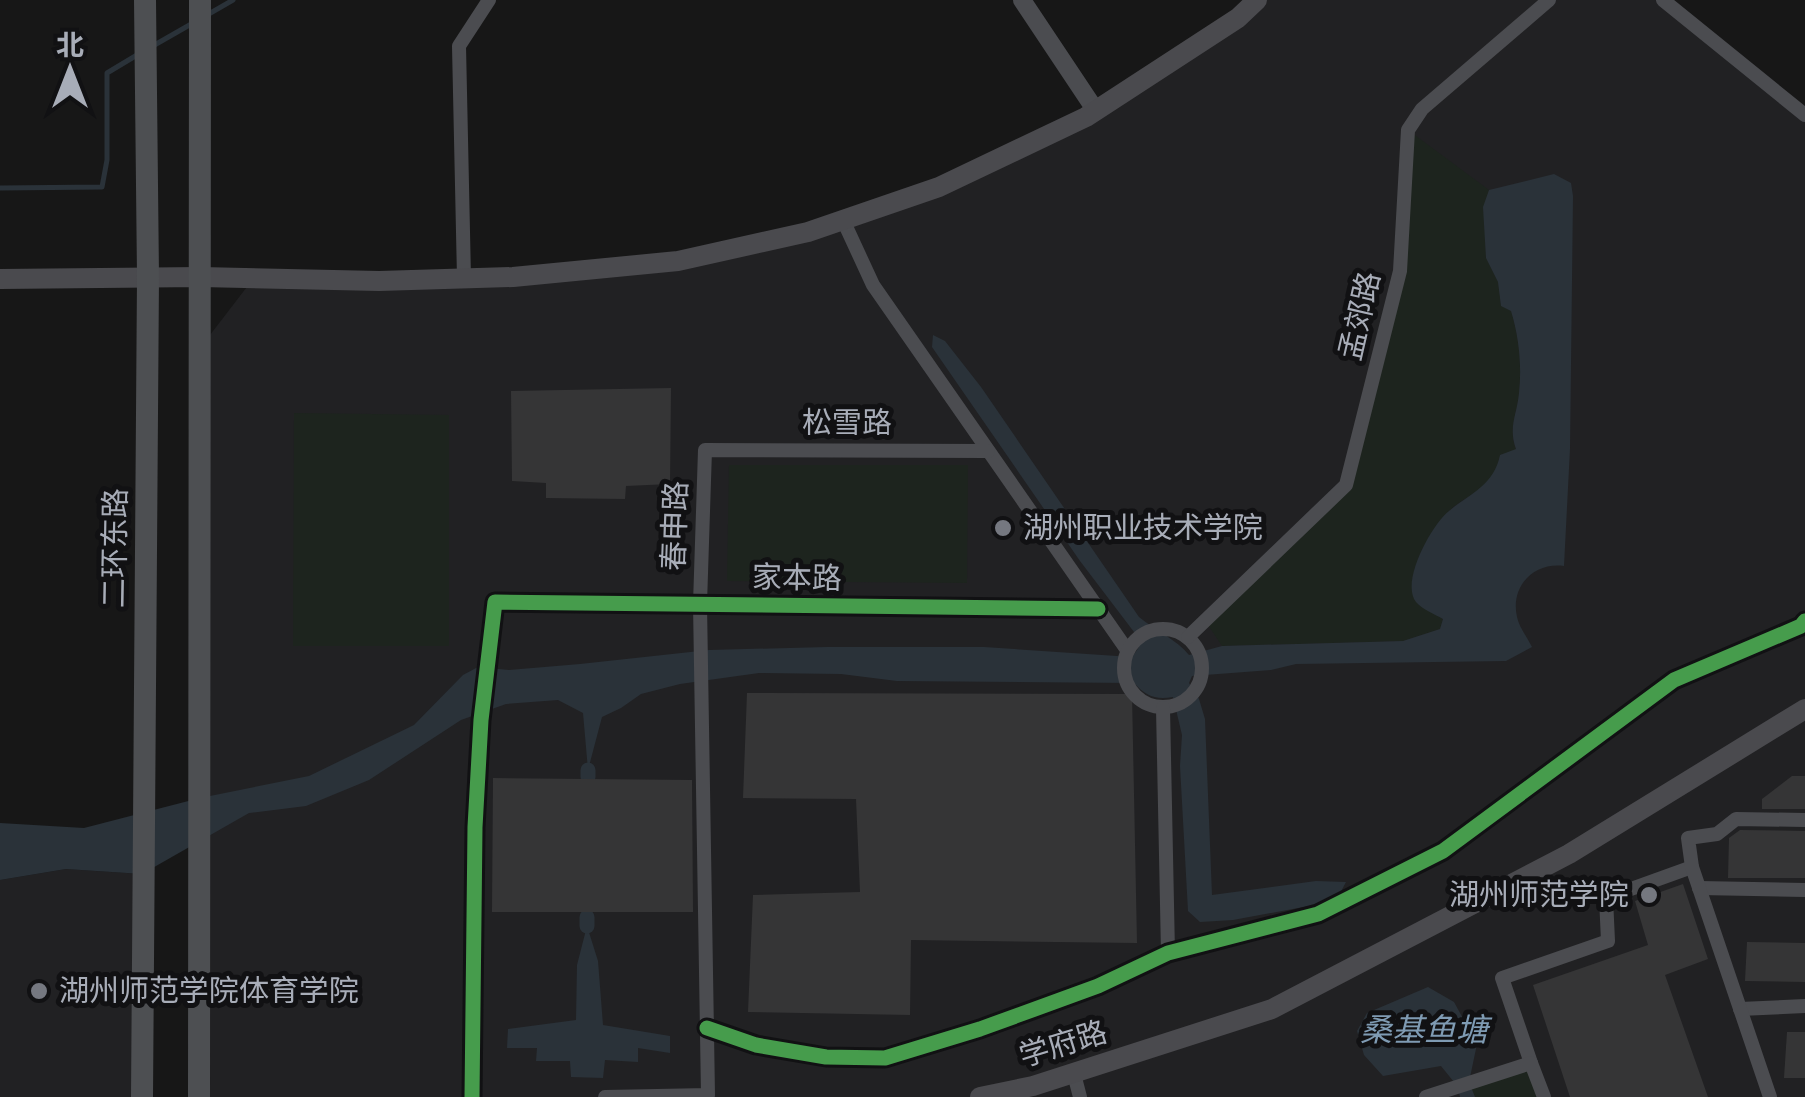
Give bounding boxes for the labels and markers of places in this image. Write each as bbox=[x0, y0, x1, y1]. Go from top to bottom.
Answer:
place label: 湖州职业技术学院 bbox=[1023, 509, 1263, 546]
marker: 湖州职业技术学院 bbox=[992, 517, 1014, 539]
place label: 湖州师范学院 bbox=[1449, 876, 1629, 913]
marker: 湖州师范学院 bbox=[1638, 884, 1660, 906]
place label: 湖州师范学院体育学院 bbox=[59, 972, 359, 1009]
marker: 湖州师范学院体育学院 bbox=[28, 980, 50, 1002]

